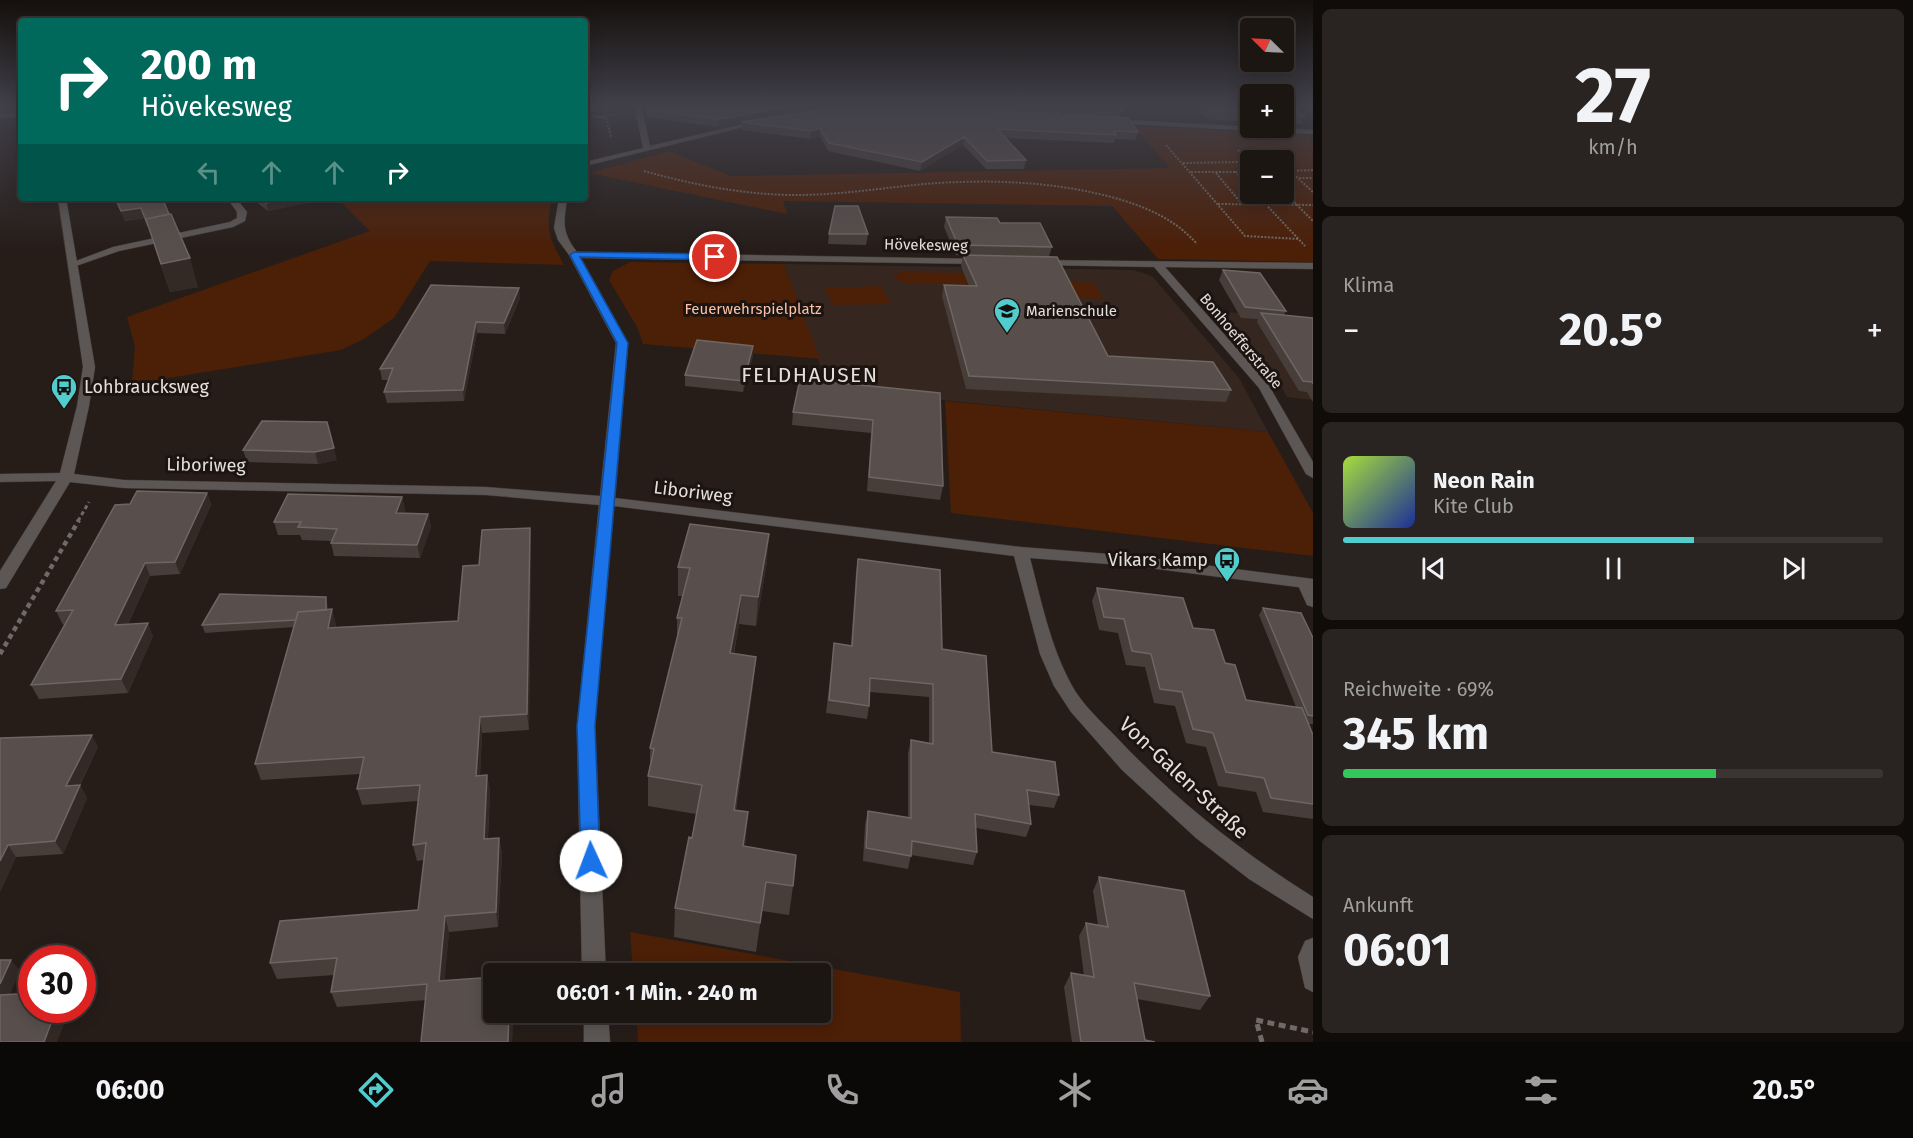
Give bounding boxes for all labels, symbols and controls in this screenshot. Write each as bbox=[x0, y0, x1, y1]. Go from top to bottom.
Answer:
north arrow bbox=[1240, 18, 1294, 72]
map controls bbox=[1240, 18, 1294, 204]
text: 200 m bbox=[141, 40, 257, 90]
icon: right bbox=[42, 42, 120, 120]
text: 27 bbox=[1575, 49, 1651, 143]
button: + bbox=[1240, 84, 1294, 138]
text: Hövekesweg bbox=[141, 91, 292, 123]
text: km/h bbox=[1588, 135, 1638, 159]
button: − bbox=[1240, 150, 1294, 204]
icon: left bbox=[192, 156, 225, 189]
icon: ahead bbox=[255, 156, 288, 189]
icon: ahead bbox=[318, 156, 351, 189]
icon: right bbox=[381, 156, 414, 189]
pin bbox=[689, 231, 740, 282]
street label: Hövekesweg bbox=[884, 235, 968, 255]
icon: arrive bbox=[698, 240, 731, 273]
text: Klima bbox=[1343, 273, 1394, 297]
street label: Bonhoefferstraße bbox=[1196, 290, 1286, 392]
school or university icon: Marienschule bbox=[992, 296, 1022, 334]
park label: Feuerwehrspielplatz bbox=[684, 300, 822, 318]
place label: Marienschule bbox=[1026, 302, 1117, 320]
text: 20.5° bbox=[1559, 303, 1667, 357]
text: − bbox=[1343, 311, 1360, 351]
text: + bbox=[1867, 311, 1883, 351]
district label: FELDHAUSEN bbox=[741, 362, 879, 388]
bus stop icon: Lohbraucksweg bbox=[49, 372, 79, 410]
place label: Lohbraucksweg bbox=[84, 376, 210, 398]
street label: Liboriweg bbox=[166, 453, 246, 477]
text: Neon Rain bbox=[1433, 467, 1535, 494]
street label: Liboriweg bbox=[652, 476, 734, 508]
text: Kite Club bbox=[1433, 494, 1514, 518]
bus stop icon: Vikars Kamp bbox=[1212, 545, 1242, 583]
place label: Vikars Kamp bbox=[1108, 549, 1208, 571]
icon: previous bbox=[1417, 552, 1450, 585]
icon: pause bbox=[1597, 552, 1630, 585]
icon: next bbox=[1777, 552, 1810, 585]
text: Reichweite · 69% bbox=[1343, 677, 1494, 701]
text: 345 km bbox=[1343, 707, 1489, 761]
street label: Von-Galen-Straße bbox=[1114, 711, 1254, 845]
position arrow bbox=[559, 829, 623, 893]
text: Ankunft bbox=[1343, 893, 1414, 917]
text: 06:01 bbox=[1343, 923, 1452, 977]
speed limit sign: 30 bbox=[18, 945, 96, 1023]
text: 06:01 · 1 Min. · 240 m bbox=[556, 979, 758, 1006]
icon: directions bbox=[355, 1069, 397, 1111]
icon: music bbox=[588, 1069, 630, 1111]
icon: phone bbox=[821, 1069, 863, 1111]
icon: climate bbox=[1054, 1069, 1096, 1111]
icon: car bbox=[1287, 1069, 1329, 1111]
icon: filters bbox=[1520, 1069, 1562, 1111]
text: 06:00 bbox=[95, 1074, 165, 1106]
text: 20.5° bbox=[1753, 1074, 1818, 1106]

